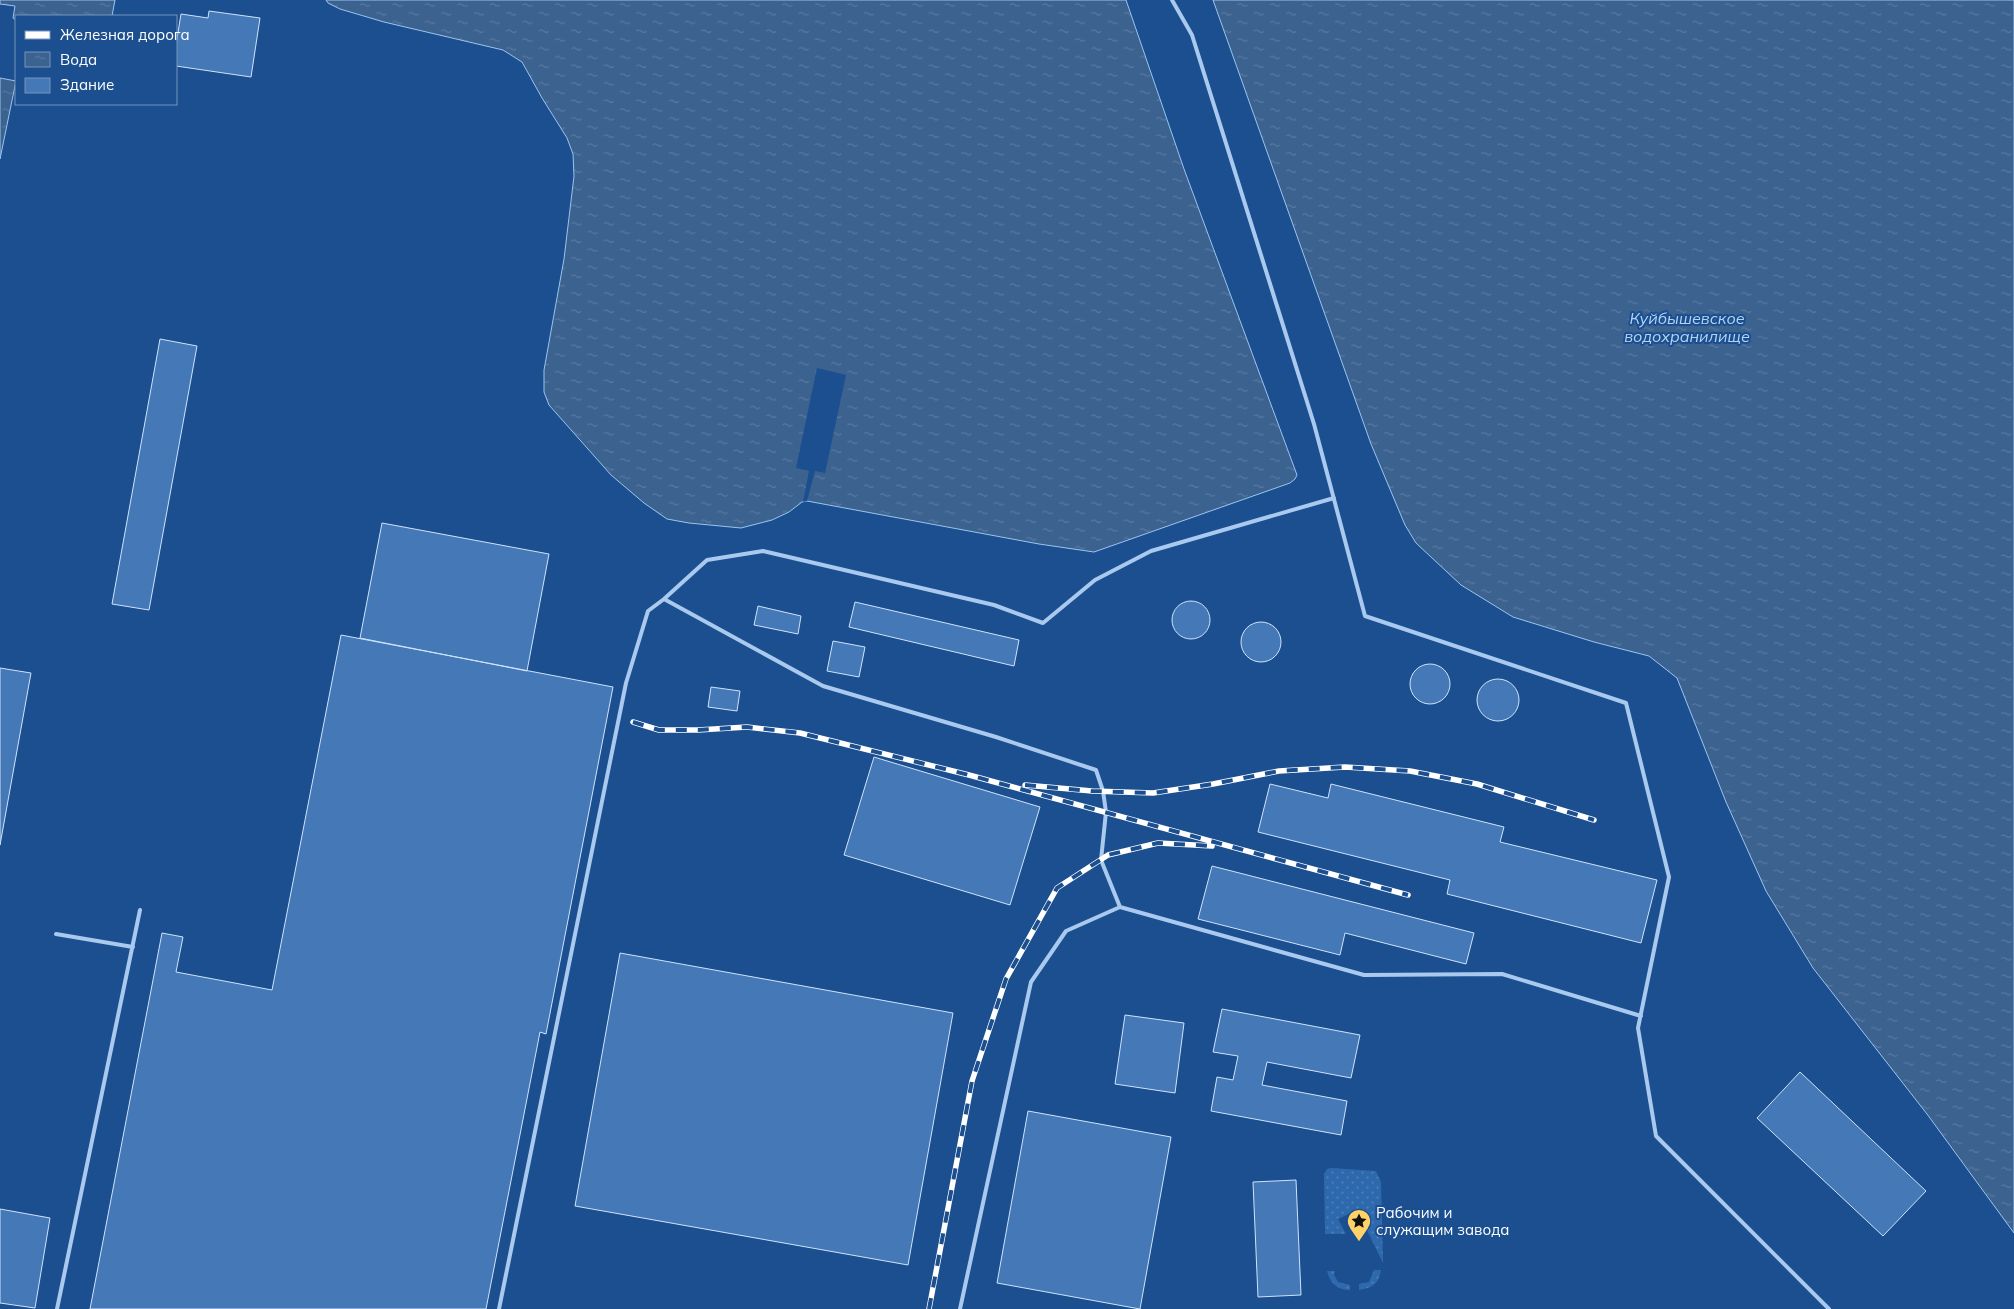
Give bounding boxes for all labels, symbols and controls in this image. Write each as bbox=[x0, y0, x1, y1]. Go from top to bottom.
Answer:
legend bbox=[15, 15, 178, 105]
text: Железная дорога bbox=[60, 25, 190, 44]
text: Вода bbox=[60, 50, 97, 69]
text: Здание bbox=[60, 75, 114, 94]
water label: Куйбышевское водохранилище bbox=[1624, 308, 1750, 346]
place label: Рабочим и служащим завода bbox=[1376, 1203, 1509, 1239]
place icon: Рабочим и служащим завода bbox=[1346, 1208, 1372, 1242]

